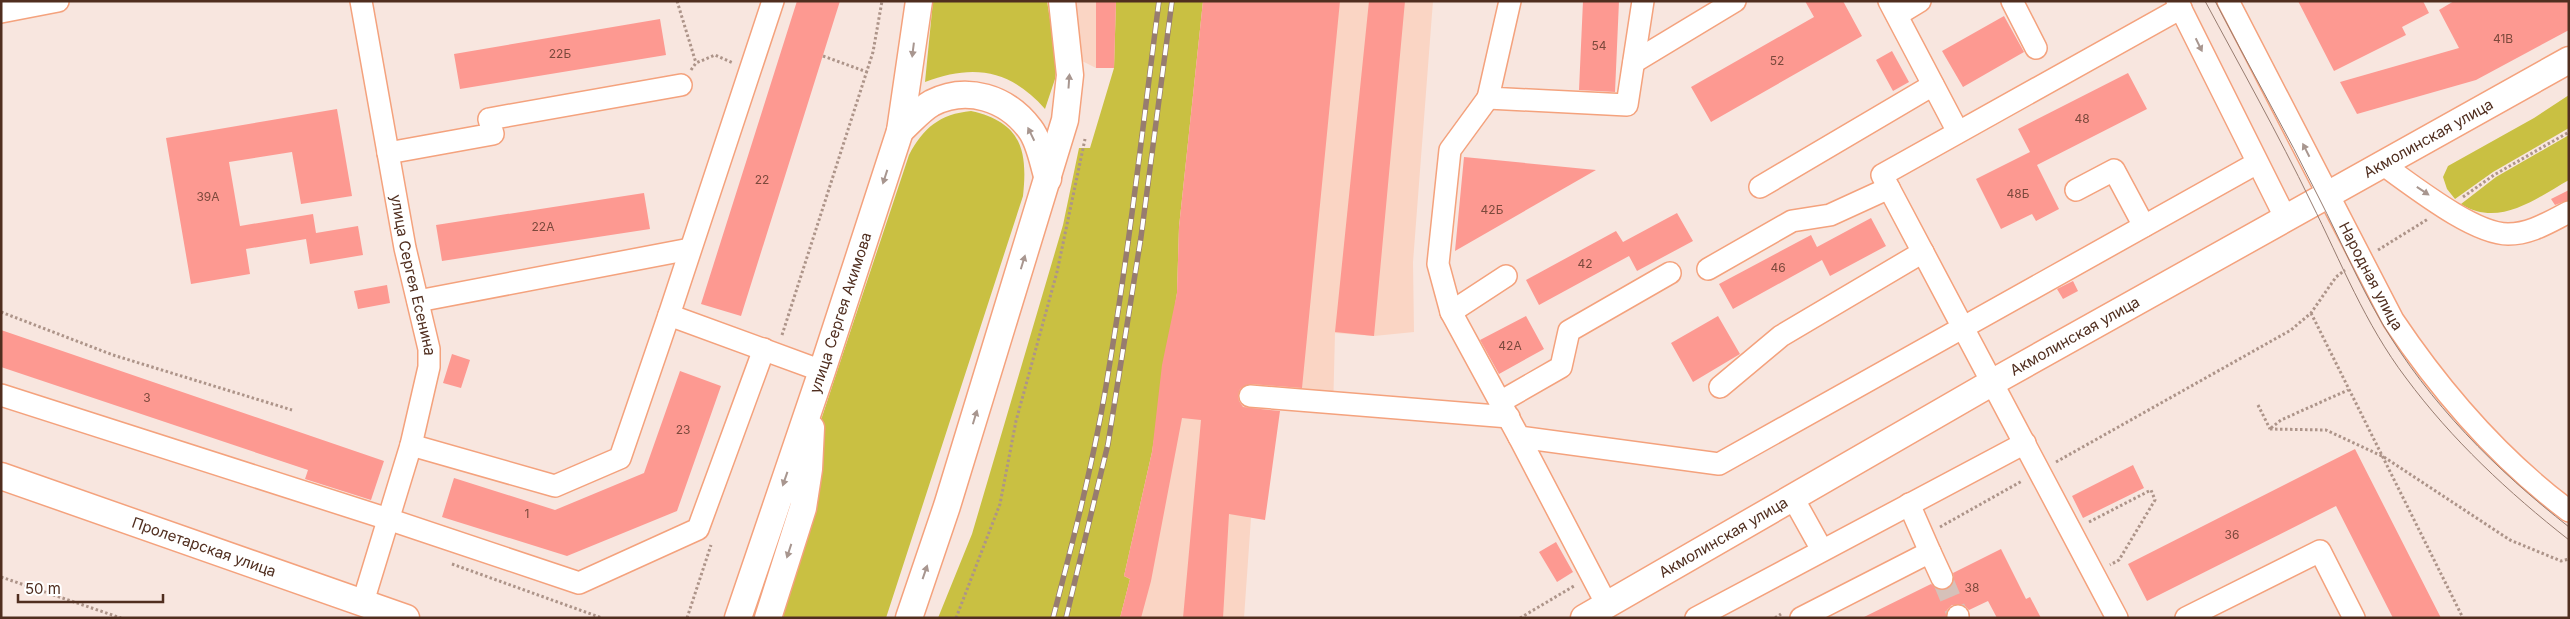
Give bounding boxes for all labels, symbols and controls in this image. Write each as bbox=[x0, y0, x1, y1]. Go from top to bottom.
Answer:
house number: 41В bbox=[2493, 31, 2513, 46]
house number: 54 bbox=[1591, 38, 1607, 53]
one-way arrow bbox=[2195, 38, 2203, 52]
one-way arrow bbox=[909, 42, 917, 58]
house number: 22Б bbox=[549, 46, 571, 61]
house number: 52 bbox=[1770, 53, 1784, 68]
one-way arrow bbox=[1066, 72, 1074, 88]
street label: Акмолинская улица bbox=[2360, 94, 2496, 182]
house number: 48 bbox=[2074, 111, 2090, 126]
one-way arrow bbox=[1027, 127, 1035, 141]
one-way arrow bbox=[2302, 143, 2310, 157]
one-way arrow bbox=[881, 170, 889, 185]
house number: 22 bbox=[755, 172, 769, 187]
house number: 48Б bbox=[2007, 186, 2030, 201]
one-way arrow bbox=[2416, 187, 2430, 196]
house number: 39А bbox=[196, 189, 220, 204]
street label: улица Сергея Есенина bbox=[387, 193, 439, 356]
house number: 42Б bbox=[1481, 202, 1504, 217]
house number: 22А bbox=[532, 219, 554, 234]
street label: Народная улица bbox=[2335, 219, 2407, 334]
street label: улица Сергея Акимова bbox=[805, 230, 875, 396]
one-way arrow bbox=[1019, 254, 1027, 269]
house number: 42 bbox=[1577, 256, 1593, 271]
house number: 46 bbox=[1770, 260, 1786, 275]
street label: Акмолинская улица bbox=[2006, 292, 2143, 380]
house number: 42А bbox=[1498, 338, 1522, 353]
house number: 3 bbox=[143, 390, 151, 405]
one-way arrow bbox=[971, 410, 979, 425]
house number: 23 bbox=[676, 422, 690, 437]
one-way arrow bbox=[781, 472, 788, 487]
street label: Акмолинская улица bbox=[1655, 492, 1791, 582]
house number: 1 bbox=[525, 506, 529, 521]
street label: Пролетарская улица bbox=[129, 513, 279, 581]
house number: 36 bbox=[2225, 527, 2239, 542]
one-way arrow bbox=[785, 544, 793, 559]
one-way arrow bbox=[921, 564, 929, 579]
scale bar bbox=[18, 572, 162, 604]
text: 50 m bbox=[25, 579, 61, 598]
house number: 38 bbox=[1965, 580, 1979, 595]

